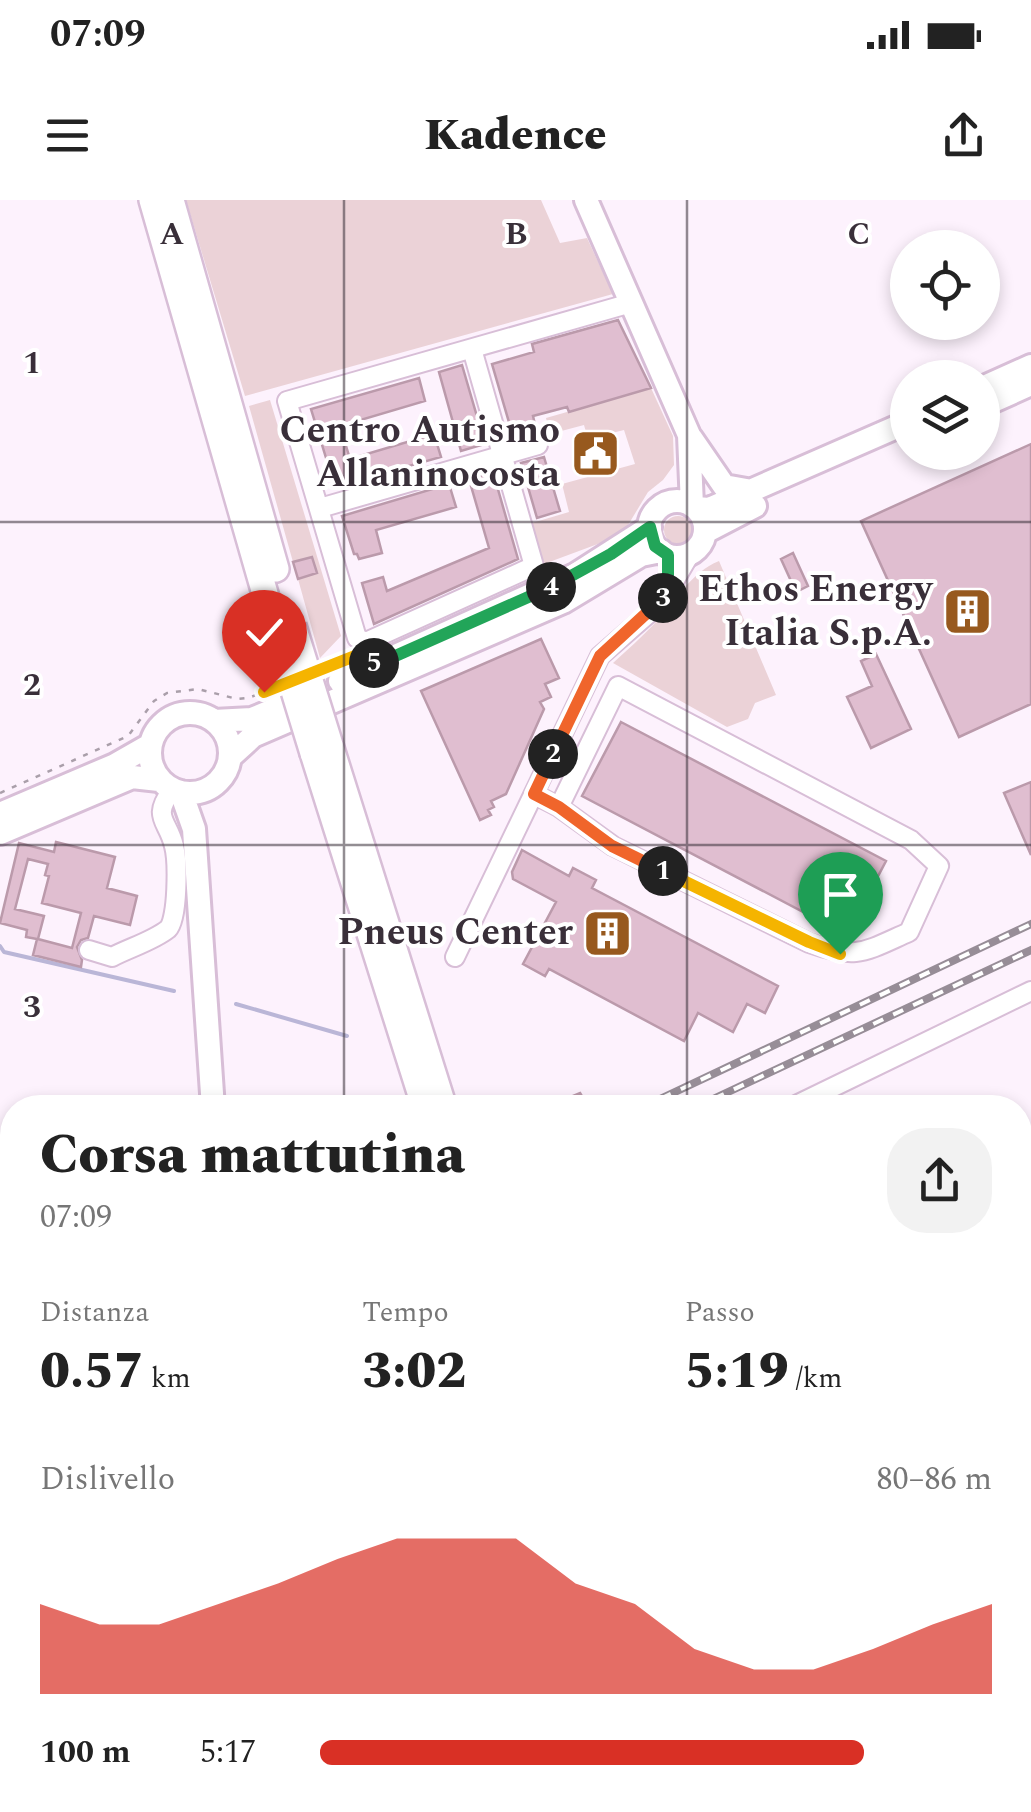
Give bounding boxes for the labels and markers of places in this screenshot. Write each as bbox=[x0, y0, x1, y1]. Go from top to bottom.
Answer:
place label: Centro Autismo Allaninocosta bbox=[280, 402, 560, 504]
public building icon: Centro Autismo Allaninocosta bbox=[569, 427, 621, 479]
place label: Ethos Energy Italia S.p.A. bbox=[698, 561, 934, 663]
pin: 4 bbox=[526, 562, 576, 612]
pin: 3 bbox=[638, 573, 688, 623]
building icon: Ethos Energy Italia S.p.A. bbox=[941, 586, 993, 638]
pin bbox=[222, 590, 307, 693]
pin: 5 bbox=[349, 638, 399, 688]
pin: 2 bbox=[528, 729, 578, 779]
pin: 1 bbox=[638, 846, 688, 896]
pin bbox=[798, 852, 883, 955]
place label: Pneus Center bbox=[338, 904, 574, 962]
building icon: Pneus Center bbox=[582, 907, 634, 959]

